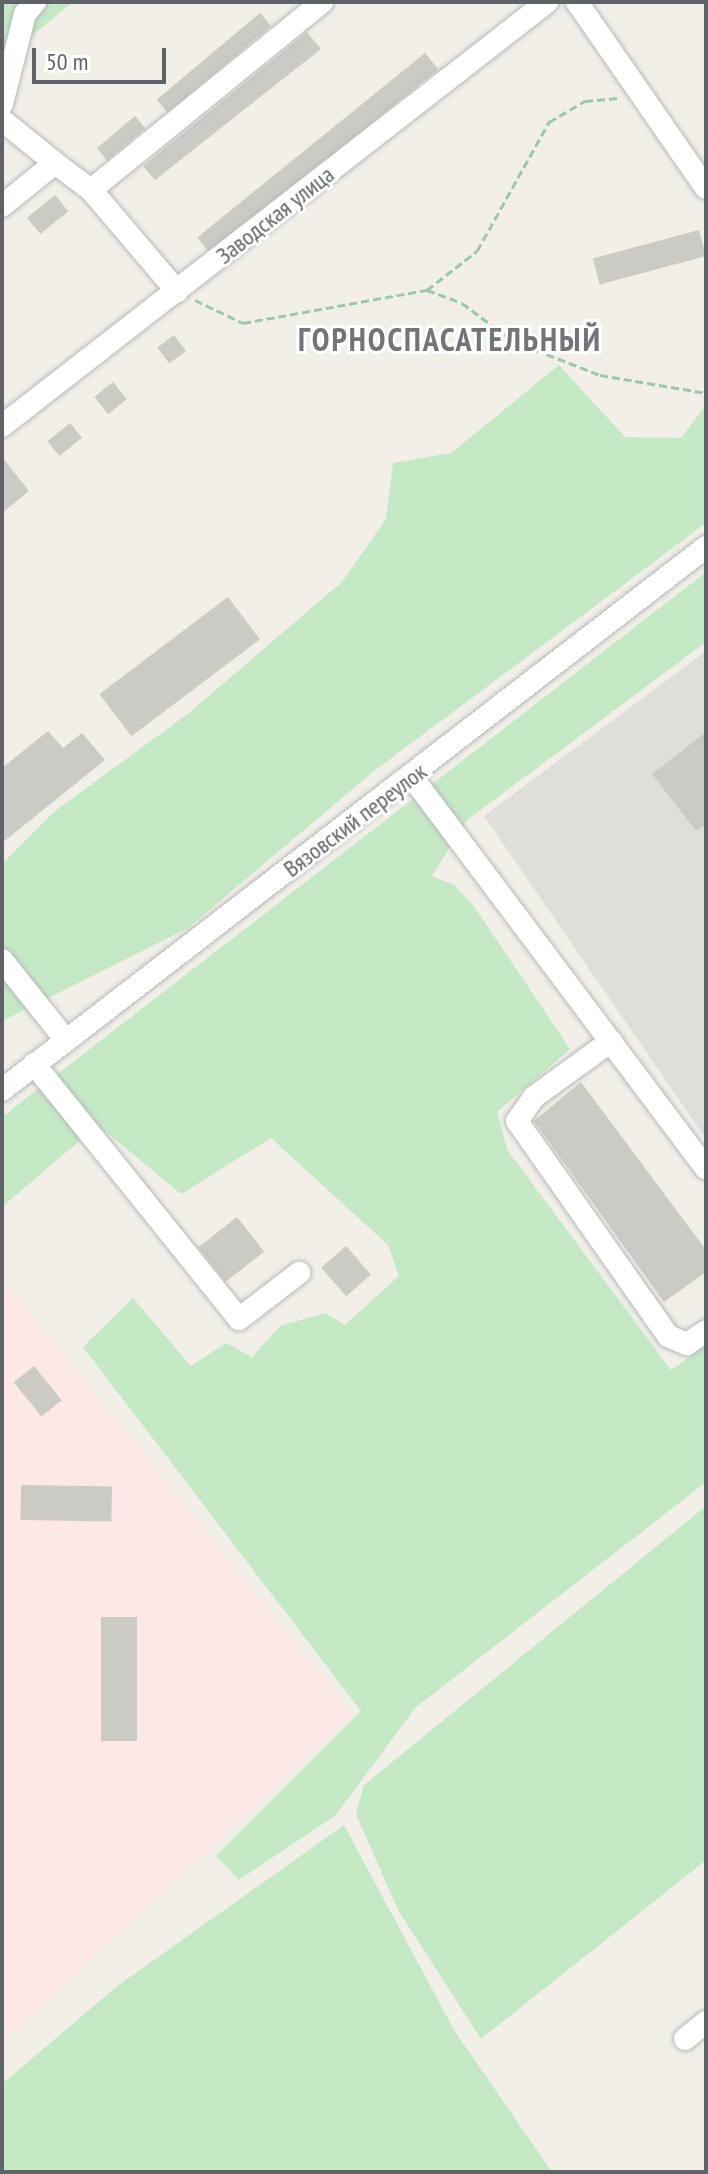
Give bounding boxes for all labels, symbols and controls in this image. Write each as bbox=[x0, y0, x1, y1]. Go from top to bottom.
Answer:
scale bar bbox=[36, 32, 170, 82]
text: 50 m bbox=[46, 46, 88, 77]
street label: Заводская улица bbox=[210, 160, 340, 270]
district label: ГОРНОСПАСАТЕЛЬНЫЙ bbox=[298, 320, 602, 358]
street label: Вязовский переулок bbox=[278, 757, 432, 883]

